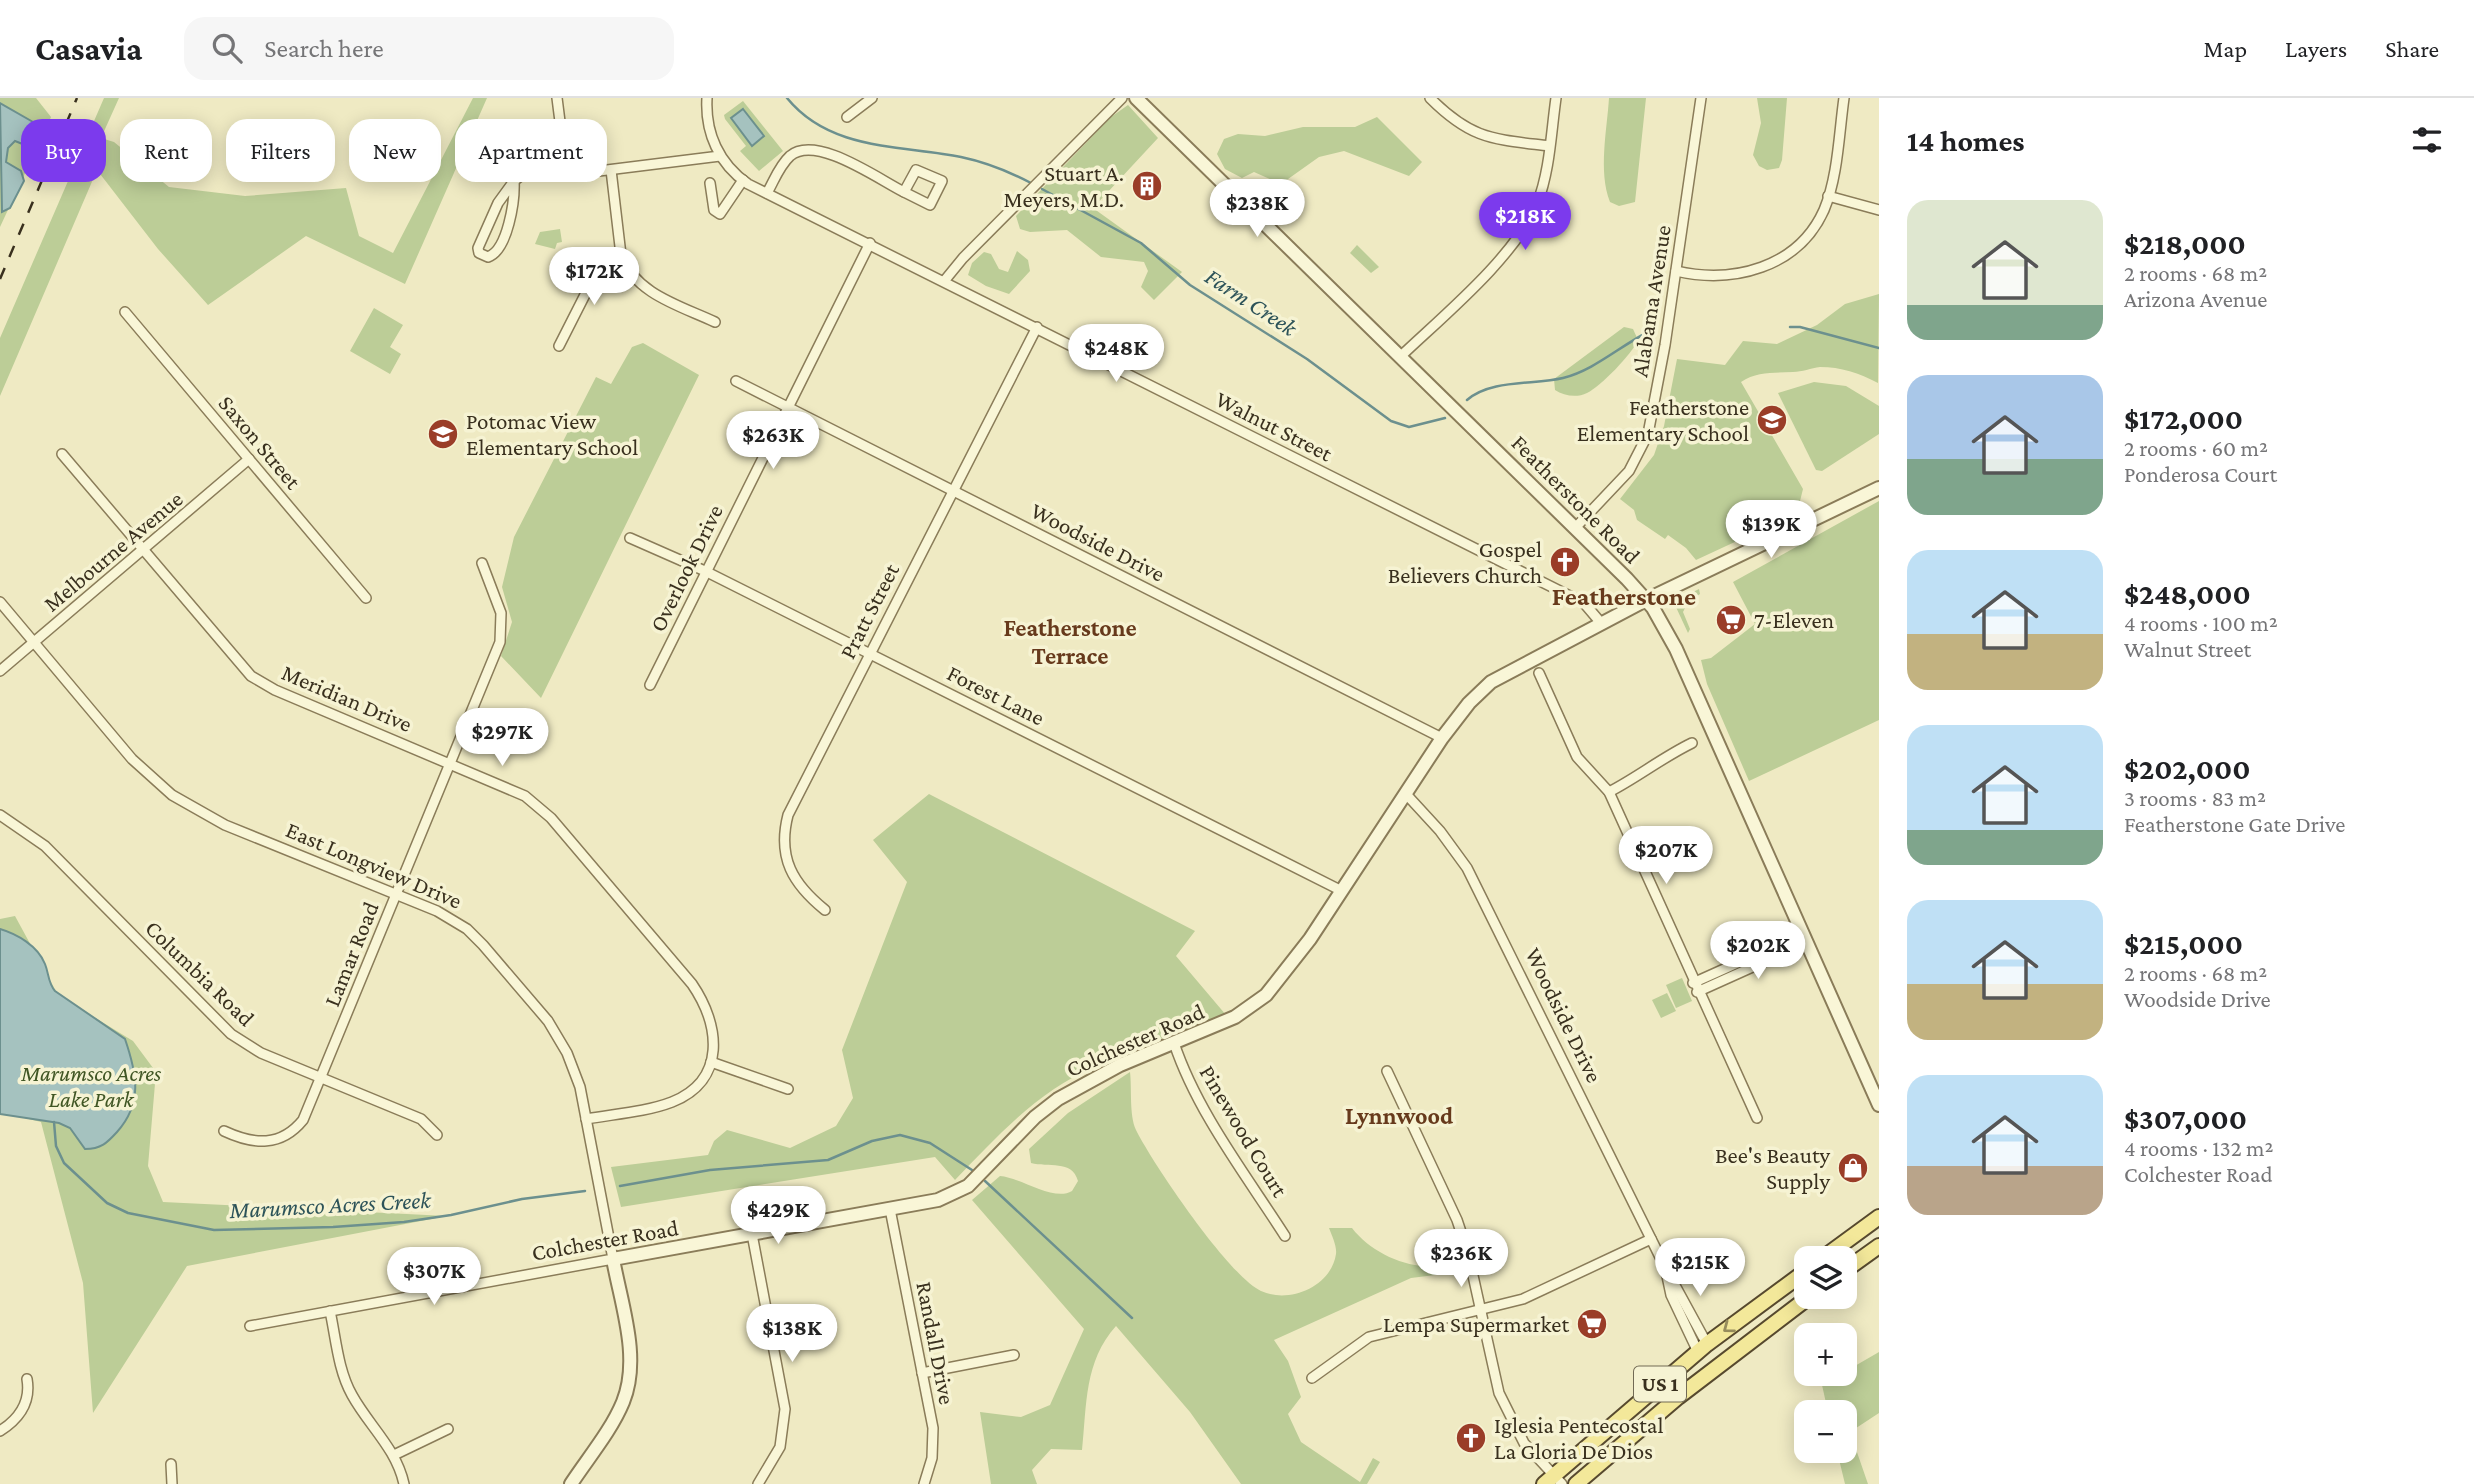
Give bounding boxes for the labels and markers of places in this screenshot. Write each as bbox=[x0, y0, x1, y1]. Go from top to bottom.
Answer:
place label: Stuart A. Meyers, M.D. bbox=[1003, 160, 1124, 212]
building icon: Stuart A. Meyers, M.D. bbox=[1130, 169, 1164, 203]
pin: $238K bbox=[1208, 180, 1306, 239]
pin: $218K bbox=[1476, 192, 1574, 252]
pin: $172K bbox=[545, 248, 643, 307]
pin: $248K bbox=[1067, 324, 1165, 384]
place label: Featherstone Elementary School bbox=[1577, 394, 1749, 446]
school or university icon: Featherstone Elementary School bbox=[1755, 403, 1789, 437]
place label: Potomac View Elementary School bbox=[466, 408, 638, 460]
pin: $263K bbox=[724, 412, 822, 471]
school or university icon: Potomac View Elementary School bbox=[426, 417, 460, 451]
pin: $139K bbox=[1722, 500, 1820, 560]
place label: Gospel Believers Church bbox=[1388, 536, 1542, 588]
church icon: Gospel Believers Church bbox=[1548, 545, 1582, 579]
supermarket icon: 7-Eleven bbox=[1714, 603, 1748, 637]
place label: 7-Eleven bbox=[1754, 607, 1834, 633]
pin: $297K bbox=[453, 708, 551, 768]
pin: $207K bbox=[1617, 826, 1715, 886]
pin: $202K bbox=[1709, 922, 1807, 981]
place label: Bee's Beauty Supply bbox=[1715, 1142, 1830, 1194]
shop icon: Bee's Beauty Supply bbox=[1836, 1151, 1870, 1185]
pin: $429K bbox=[729, 1186, 827, 1246]
pin: $236K bbox=[1412, 1230, 1510, 1289]
pin: $215K bbox=[1651, 1238, 1749, 1298]
pin: $307K bbox=[385, 1248, 483, 1307]
pin: $138K bbox=[743, 1304, 841, 1364]
supermarket icon: Lempa Supermarket bbox=[1575, 1307, 1609, 1341]
place label: Lempa Supermarket bbox=[1383, 1311, 1569, 1337]
place label: Iglesia Pentecostal La Gloria De Dios bbox=[1494, 1412, 1663, 1464]
church icon: Iglesia Pentecostal La Gloria De Dios bbox=[1454, 1421, 1488, 1455]

